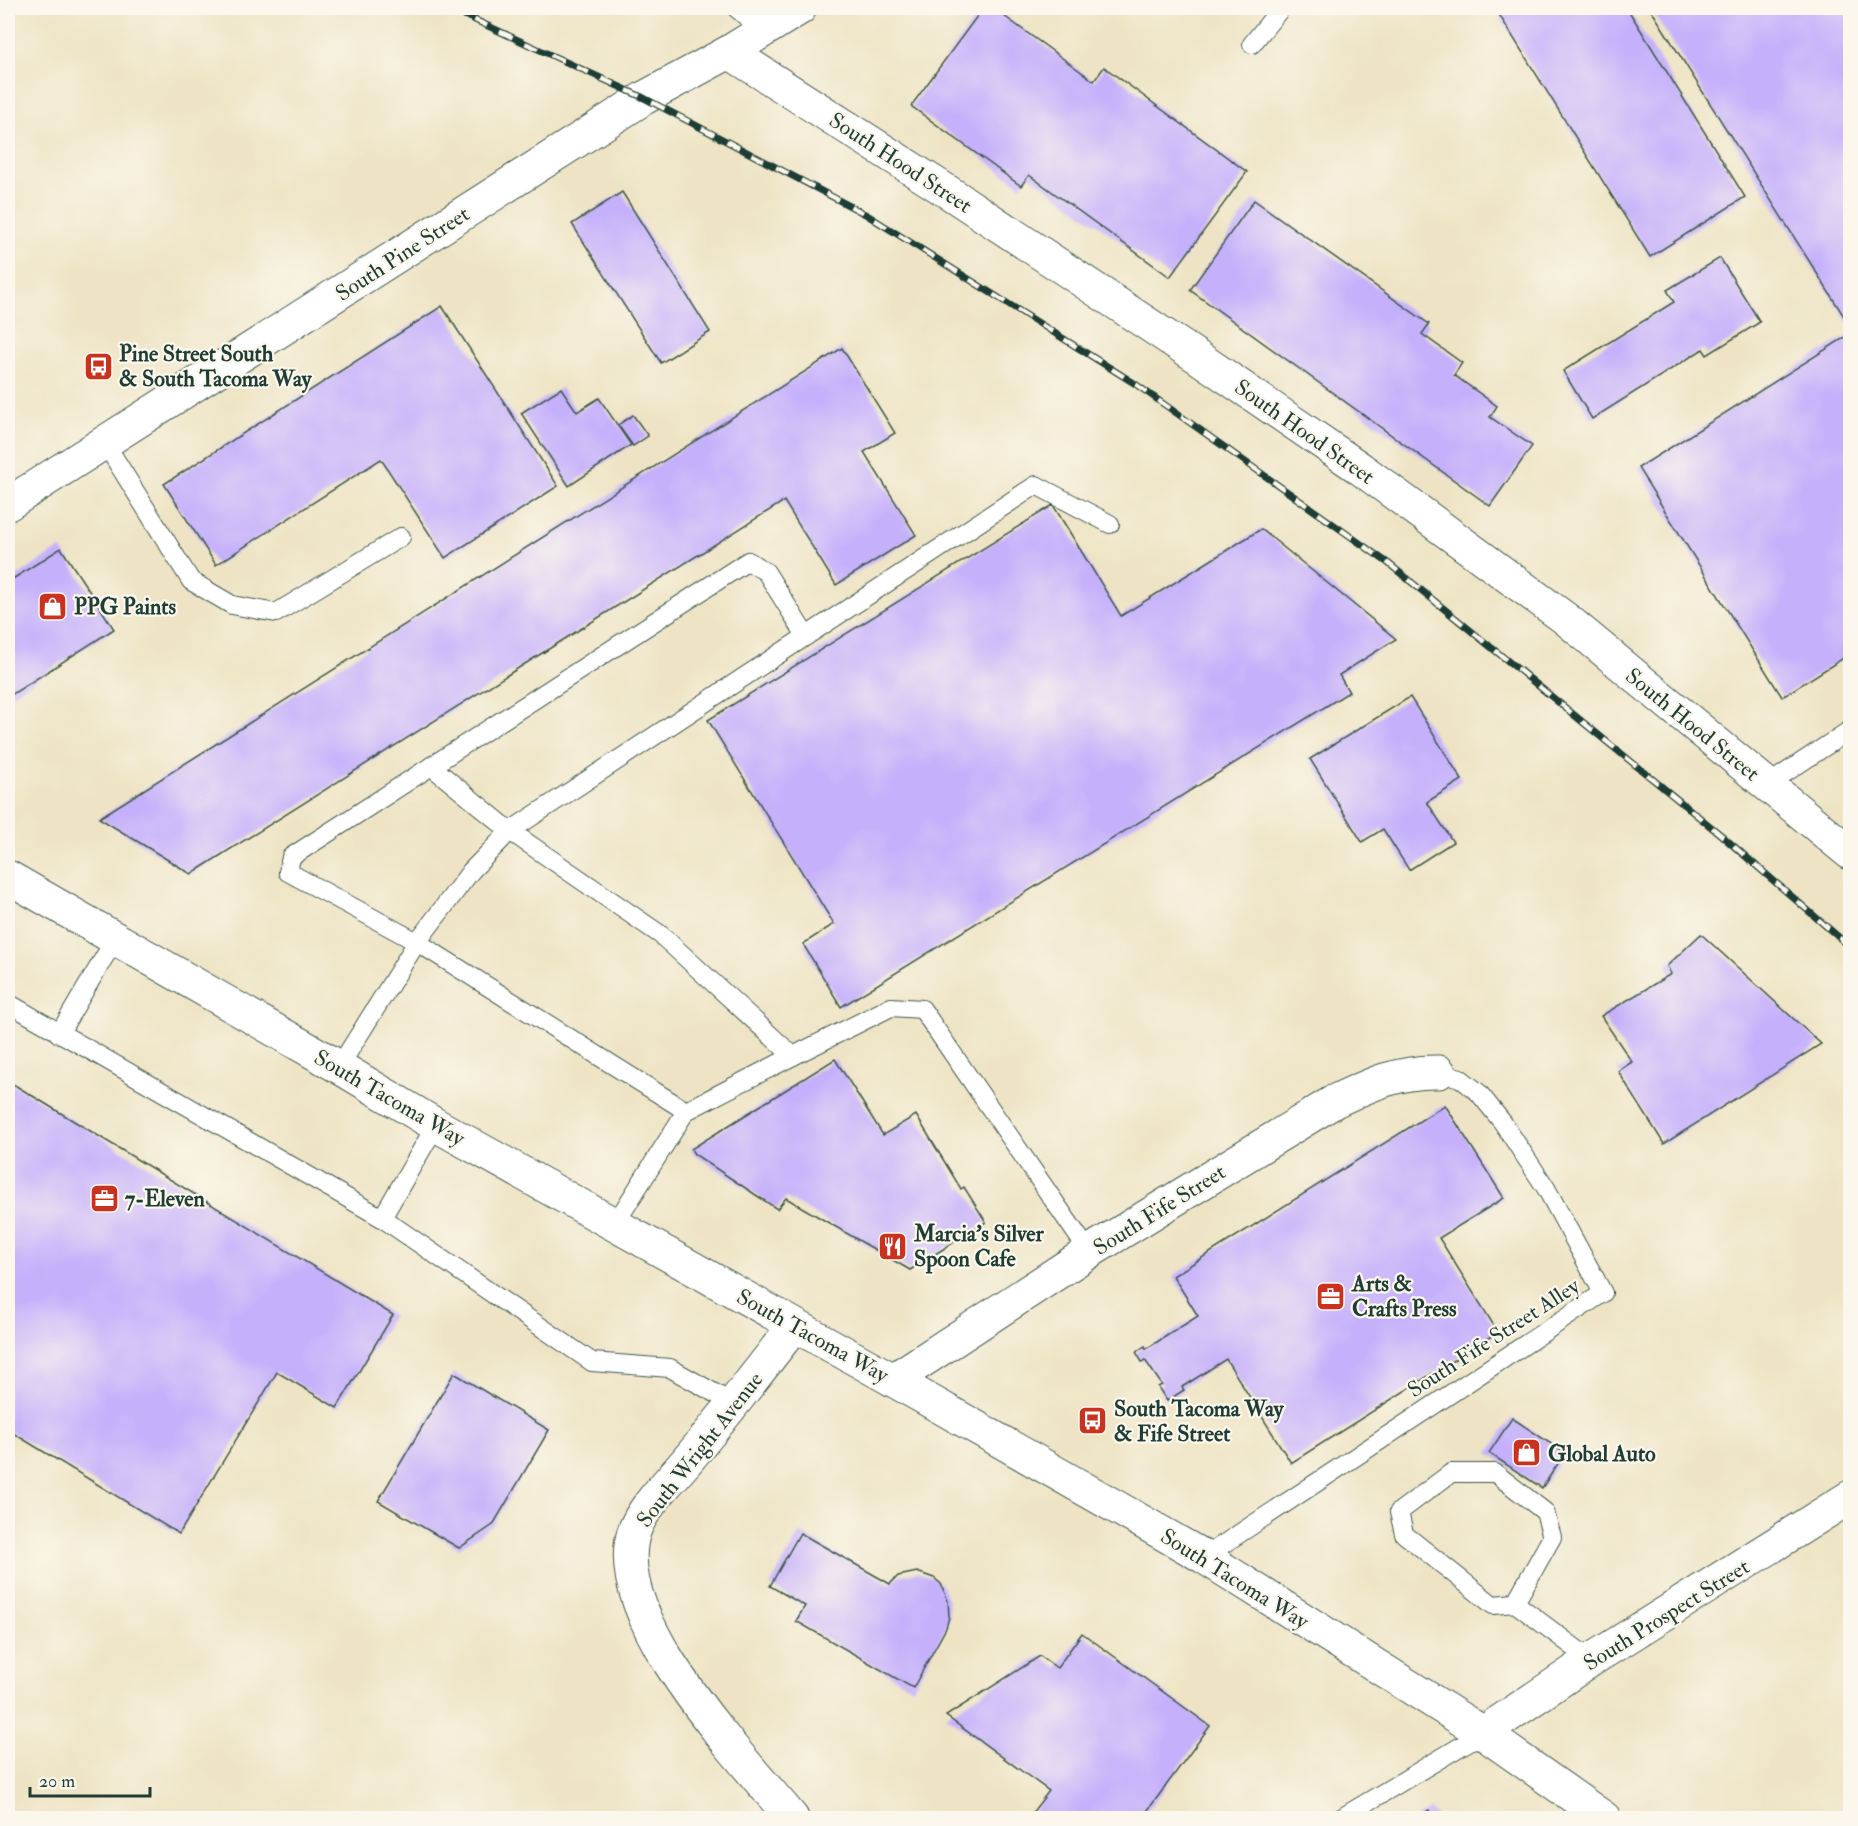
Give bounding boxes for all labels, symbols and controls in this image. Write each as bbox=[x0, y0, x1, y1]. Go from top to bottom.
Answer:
street label: South Hood Street bbox=[824, 106, 977, 219]
street label: South Pine Street bbox=[330, 200, 475, 308]
place label: Pine Street South & South Tacoma Way bbox=[119, 340, 313, 394]
bus stop icon: Pine Street South & South Tacoma Way bbox=[82, 350, 114, 382]
street label: South Hood Street bbox=[1229, 373, 1380, 491]
shop icon: PPG Paints bbox=[37, 590, 69, 622]
place label: PPG Paints bbox=[74, 593, 176, 621]
street label: South Hood Street bbox=[1620, 662, 1765, 788]
street label: South Tacoma Way bbox=[309, 1043, 470, 1153]
street label: South Fife Street bbox=[1088, 1158, 1231, 1262]
office icon: 7-Eleven bbox=[88, 1182, 120, 1214]
place label: 7-Eleven bbox=[125, 1185, 205, 1213]
place label: Marcia's Silver Spoon Cafe bbox=[913, 1220, 1045, 1274]
restaurant icon: Marcia's Silver Spoon Cafe bbox=[877, 1230, 909, 1262]
place label: Arts & Crafts Press bbox=[1351, 1270, 1457, 1323]
street label: South Fife Street Alley bbox=[1402, 1272, 1585, 1404]
office icon: Arts & Crafts Press bbox=[1315, 1280, 1347, 1312]
street label: South Tacoma Way bbox=[732, 1283, 894, 1389]
street label: South Wright Avenue bbox=[630, 1366, 769, 1533]
place label: South Tacoma Way & Fife Street bbox=[1114, 1395, 1285, 1448]
bus stop icon: South Tacoma Way & Fife Street bbox=[1077, 1405, 1109, 1437]
shop icon: Global Auto bbox=[1511, 1437, 1543, 1469]
place label: Global Auto bbox=[1548, 1440, 1656, 1468]
street label: South Tacoma Way bbox=[1155, 1522, 1314, 1636]
street label: South Prospect Street bbox=[1578, 1553, 1755, 1678]
scale bar bbox=[30, 1760, 150, 1798]
text: 20 m bbox=[39, 1770, 75, 1793]

